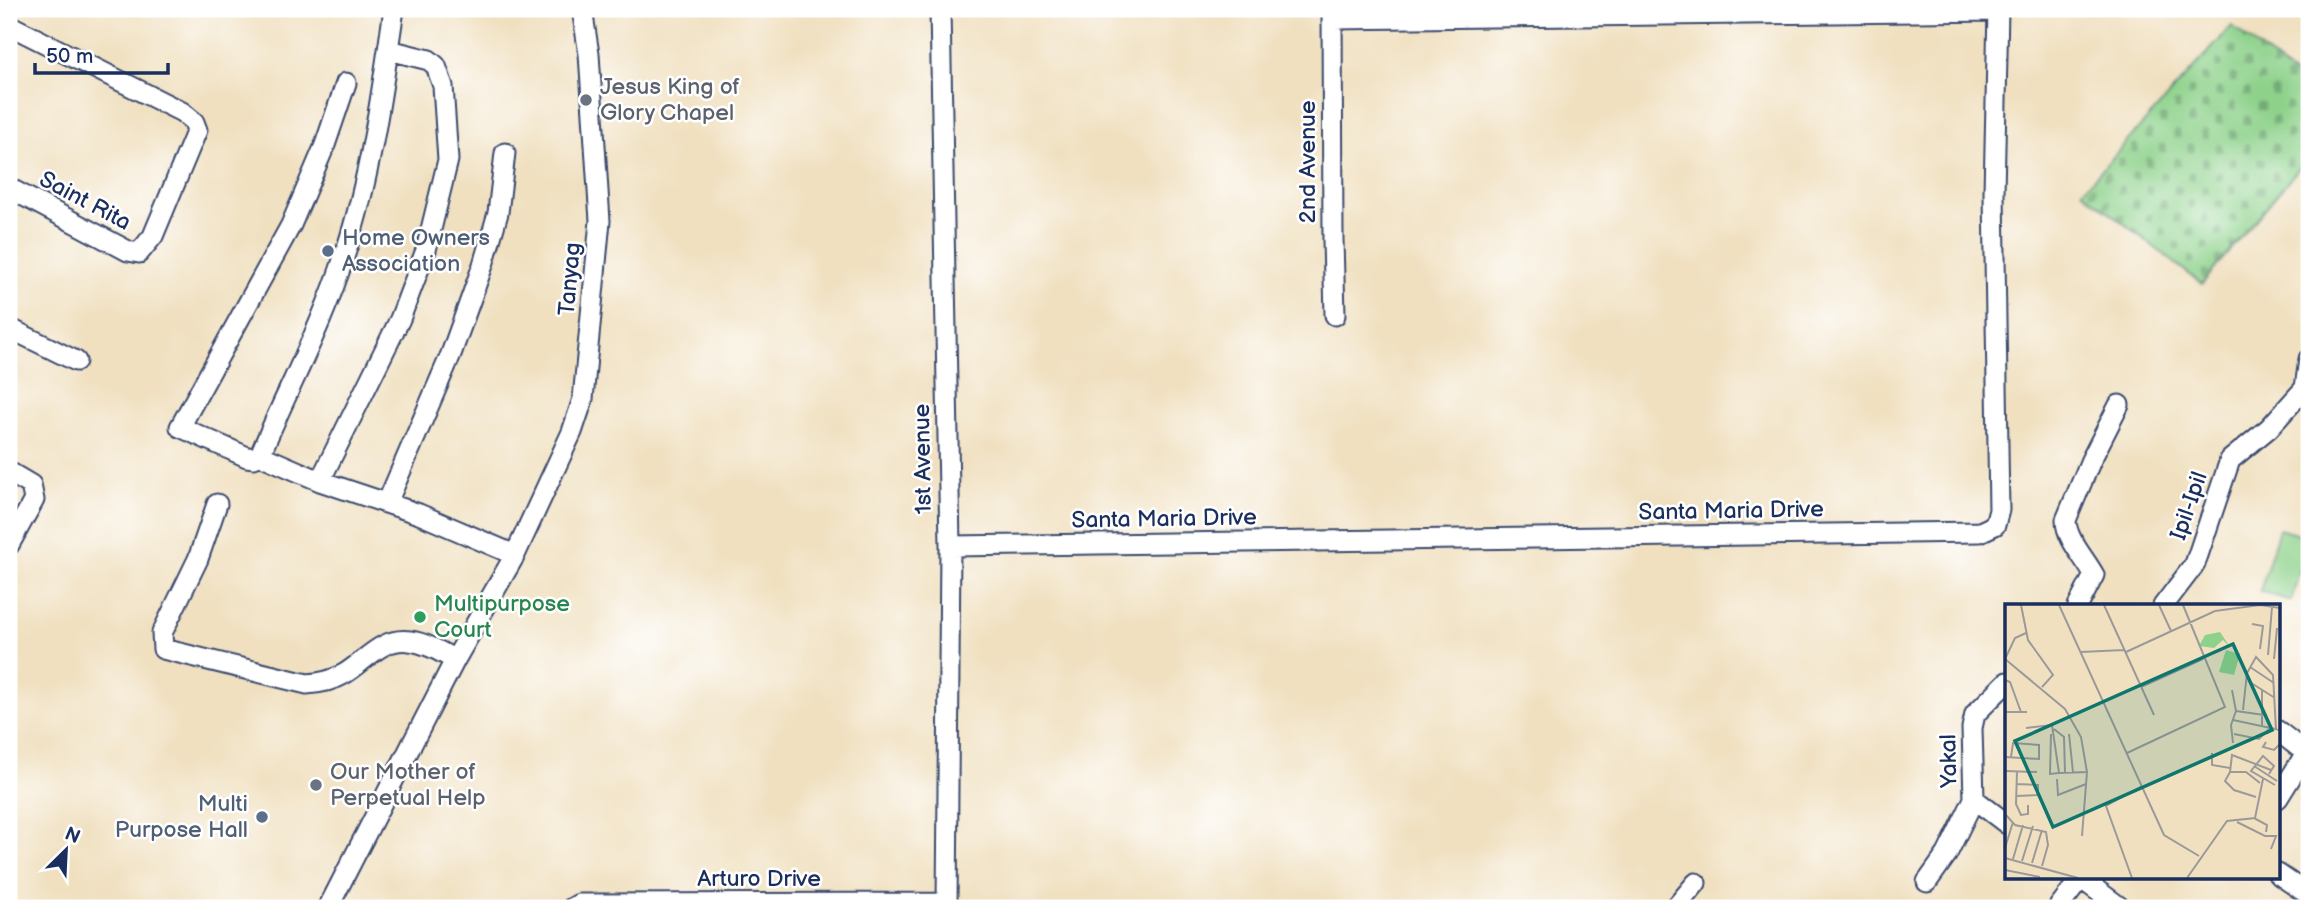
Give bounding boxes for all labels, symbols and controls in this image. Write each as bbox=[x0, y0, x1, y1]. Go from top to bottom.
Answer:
scale bar bbox=[35, 32, 168, 76]
text: 50 m bbox=[46, 44, 93, 69]
place label: Jesus King of Glory Chapel bbox=[600, 73, 740, 127]
marker: Jesus King of Glory Chapel bbox=[578, 92, 594, 108]
street label: 2nd Avenue bbox=[1294, 100, 1322, 224]
street label: Saint Rita bbox=[34, 165, 136, 237]
place label: Home Owners Association bbox=[342, 224, 490, 278]
street label: Tanyag bbox=[553, 241, 587, 317]
marker: Home Owners Association bbox=[320, 243, 336, 259]
street label: 1st Avenue bbox=[908, 403, 938, 515]
street label: Ipil-Ipil bbox=[2164, 468, 2214, 544]
street label: Santa Maria Drive bbox=[1638, 495, 1824, 527]
street label: Santa Maria Drive bbox=[1071, 503, 1257, 535]
place label: Multipurpose Court bbox=[434, 590, 570, 644]
inset map bbox=[2005, 604, 2280, 878]
marker: Multipurpose Court bbox=[412, 609, 428, 625]
street label: Yakal bbox=[1935, 734, 1963, 789]
place label: Our Mother of Perpetual Help bbox=[330, 758, 486, 812]
marker: Our Mother of Perpetual Help bbox=[308, 777, 324, 793]
place label: Multi Purpose Hall bbox=[115, 790, 248, 844]
marker: Multi Purpose Hall bbox=[254, 809, 270, 825]
north arrow bbox=[32, 816, 102, 886]
text: N bbox=[61, 822, 84, 849]
street label: Arturo Drive bbox=[697, 865, 821, 893]

